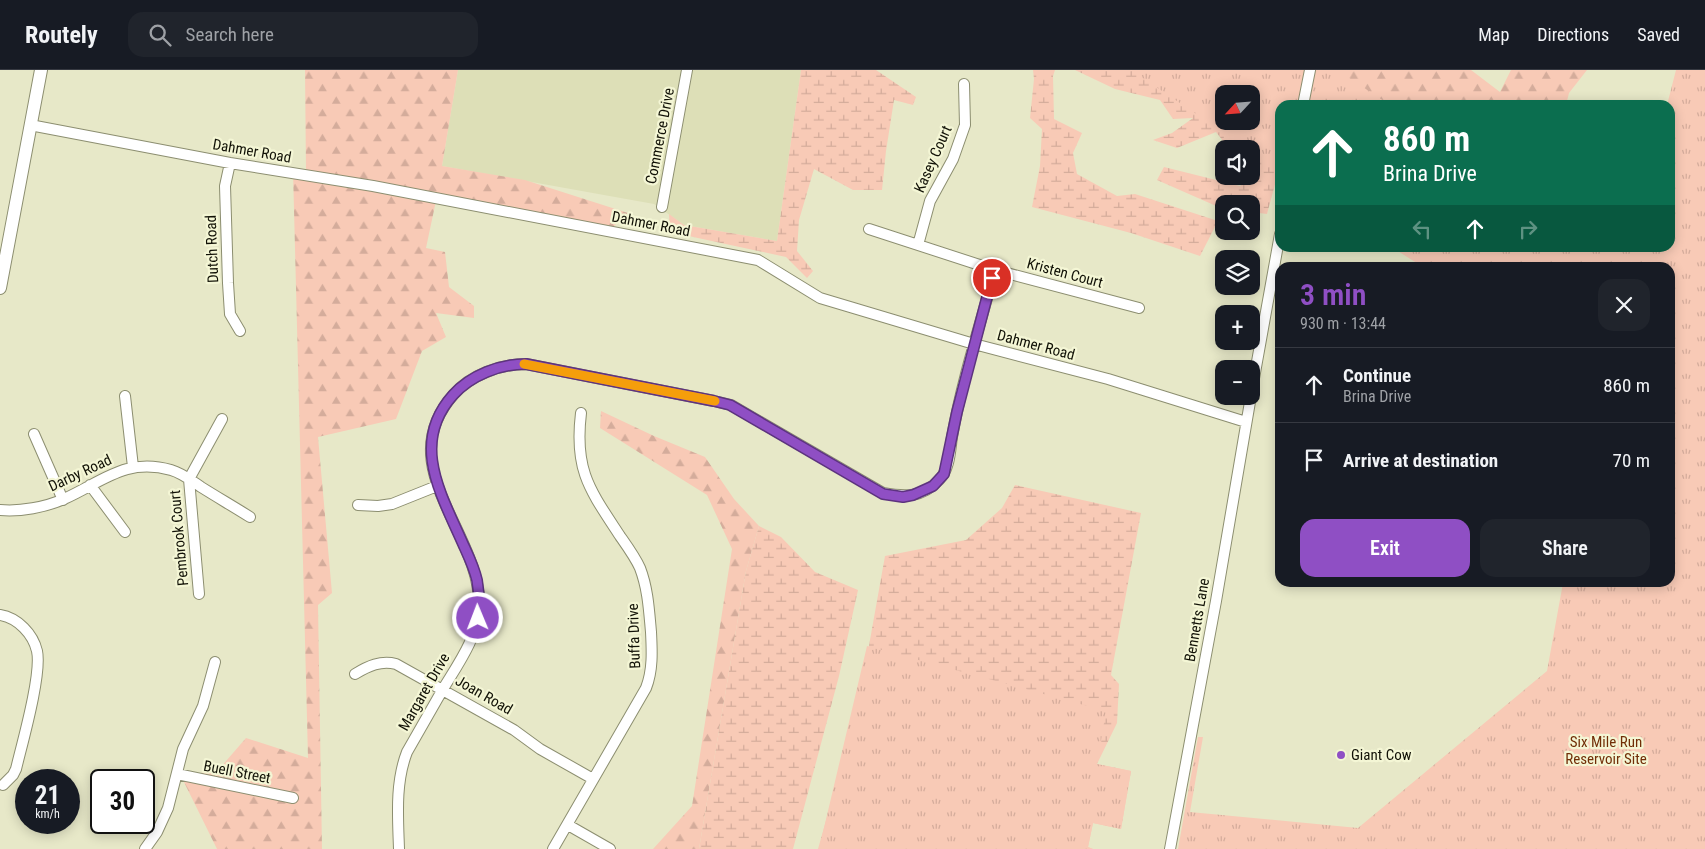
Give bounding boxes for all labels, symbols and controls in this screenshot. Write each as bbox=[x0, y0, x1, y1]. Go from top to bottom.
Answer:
search box bbox=[128, 12, 478, 57]
text: Routely bbox=[25, 21, 98, 49]
icon: search bbox=[146, 21, 174, 49]
text: Search here bbox=[186, 23, 274, 46]
text: Map bbox=[1478, 24, 1509, 45]
text: Directions bbox=[1537, 24, 1609, 45]
text: Saved bbox=[1637, 24, 1680, 45]
north arrow bbox=[1215, 85, 1260, 130]
map controls bbox=[1215, 85, 1260, 405]
street label: Commerce Drive bbox=[642, 86, 678, 186]
text: 860 m bbox=[1383, 119, 1470, 160]
icon: ahead bbox=[1300, 120, 1365, 185]
street label: Kasey Court bbox=[910, 123, 956, 195]
street label: Dahmer Road bbox=[211, 135, 293, 167]
button: sound bbox=[1215, 140, 1260, 185]
text: Brina Drive bbox=[1383, 161, 1477, 186]
button: search bbox=[1215, 195, 1260, 240]
street label: Dahmer Road bbox=[610, 208, 692, 240]
street label: Dutch Road bbox=[202, 215, 222, 283]
icon: left bbox=[1408, 215, 1436, 243]
icon: ahead bbox=[1461, 215, 1489, 243]
icon: right bbox=[1514, 215, 1542, 243]
button: layers bbox=[1215, 250, 1260, 295]
street label: Kristen Court bbox=[1025, 254, 1105, 292]
pin bbox=[971, 257, 1013, 299]
icon: arrive bbox=[978, 264, 1006, 292]
text: 3 min bbox=[1300, 277, 1366, 312]
button: close bbox=[1598, 279, 1650, 331]
button: + bbox=[1215, 305, 1260, 350]
text: 930 m · 13:44 bbox=[1300, 314, 1386, 333]
street label: Dahmer Road bbox=[995, 326, 1077, 364]
button: − bbox=[1215, 360, 1260, 405]
text: Continue bbox=[1343, 364, 1411, 387]
icon: ahead bbox=[1300, 371, 1328, 399]
text: 860 m bbox=[1603, 374, 1650, 397]
text: Brina Drive bbox=[1343, 387, 1411, 406]
icon: arrive bbox=[1300, 446, 1328, 474]
text: Arrive at destination bbox=[1343, 449, 1498, 472]
text: 70 m bbox=[1613, 449, 1650, 472]
street label: Darby Road bbox=[46, 451, 114, 495]
street label: Pembrook Court bbox=[166, 489, 192, 587]
button: Exit bbox=[1300, 519, 1470, 577]
button: Share bbox=[1480, 519, 1650, 577]
street label: Bennetts Lane bbox=[1181, 577, 1213, 663]
position arrow bbox=[451, 591, 503, 643]
street label: Buffa Drive bbox=[624, 603, 644, 669]
street label: Margaret Drive bbox=[395, 650, 453, 734]
street label: Joan Road bbox=[452, 672, 516, 718]
park label: Six Mile Run Reservoir Site bbox=[1565, 733, 1647, 768]
place label: Giant Cow bbox=[1351, 746, 1412, 764]
marker: Giant Cow bbox=[1335, 749, 1347, 761]
street label: Buell Street bbox=[202, 757, 272, 787]
speed limit sign: 30 bbox=[90, 769, 155, 834]
text: 21 bbox=[35, 781, 60, 810]
text: km/h bbox=[35, 807, 60, 821]

